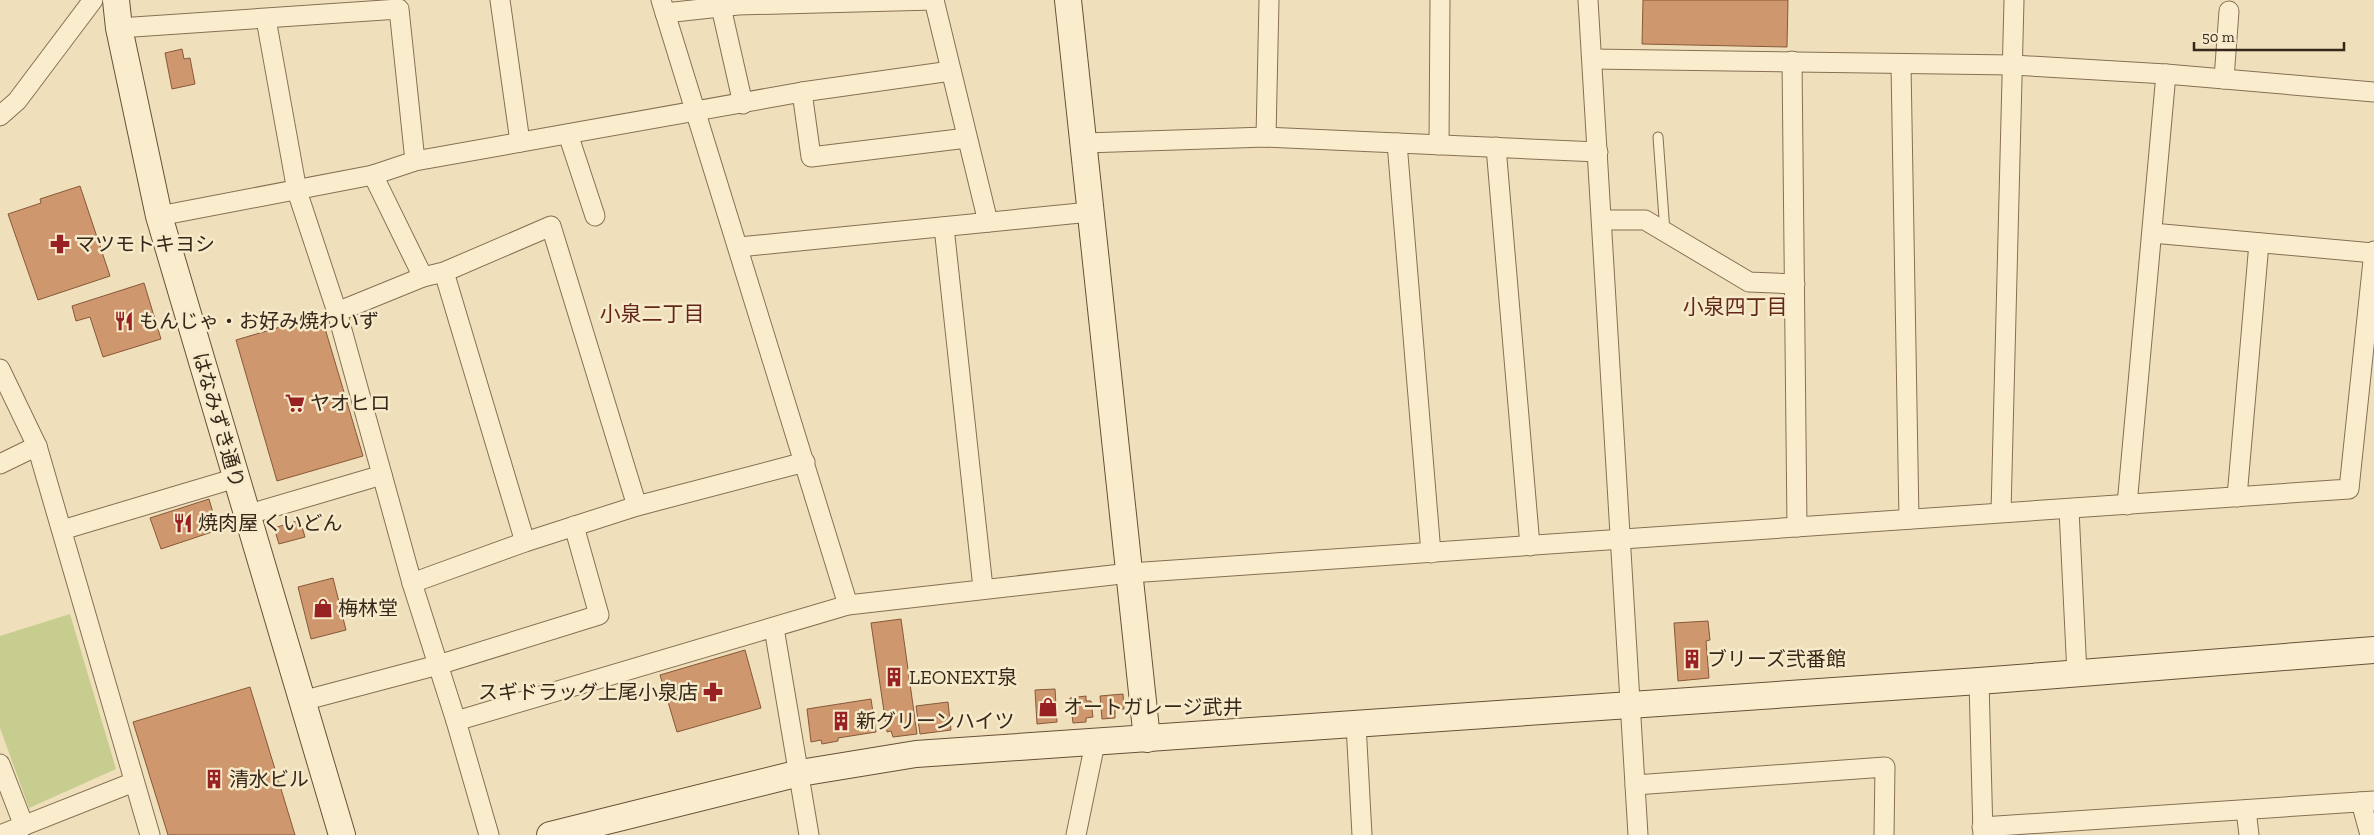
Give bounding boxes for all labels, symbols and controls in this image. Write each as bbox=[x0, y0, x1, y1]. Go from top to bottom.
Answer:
scale bar bbox=[2194, 20, 2344, 52]
text: 50 m bbox=[2202, 28, 2235, 46]
place label: マツモトキヨシ bbox=[75, 232, 215, 256]
pharmacy icon: マツモトキヨシ bbox=[49, 233, 71, 255]
district label: 小泉四丁目 bbox=[1683, 294, 1788, 319]
district label: 小泉二丁目 bbox=[600, 301, 705, 326]
place label: もんじゃ・お好み焼わいず bbox=[139, 309, 379, 333]
restaurant icon: もんじゃ・お好み焼わいず bbox=[113, 310, 135, 332]
street label: はなみずき通り bbox=[188, 349, 250, 491]
place label: ヤオヒロ bbox=[310, 391, 390, 415]
supermarket icon: ヤオヒロ bbox=[284, 392, 306, 414]
place label: 焼肉屋 くいどん bbox=[198, 511, 343, 535]
restaurant icon: 焼肉屋 くいどん bbox=[172, 512, 194, 534]
place label: 梅林堂 bbox=[338, 596, 398, 620]
shop icon: 梅林堂 bbox=[312, 597, 334, 619]
place label: ブリーズ弐番館 bbox=[1707, 647, 1846, 671]
building icon: ブリーズ弐番館 bbox=[1681, 648, 1703, 670]
place label: LEONEXT泉 bbox=[909, 665, 1018, 689]
building icon: LEONEXT泉 bbox=[883, 666, 905, 688]
place label: スギドラッグ上尾小泉店 bbox=[478, 680, 698, 704]
pharmacy icon: スギドラッグ上尾小泉店 bbox=[702, 681, 724, 703]
place label: オートガレージ武井 bbox=[1063, 695, 1243, 719]
shop icon: オートガレージ武井 bbox=[1037, 696, 1059, 718]
place label: 新グリーンハイツ bbox=[856, 709, 1015, 733]
building icon: 新グリーンハイツ bbox=[830, 710, 852, 732]
place label: 清水ビル bbox=[229, 767, 309, 791]
building icon: 清水ビル bbox=[203, 768, 225, 790]

